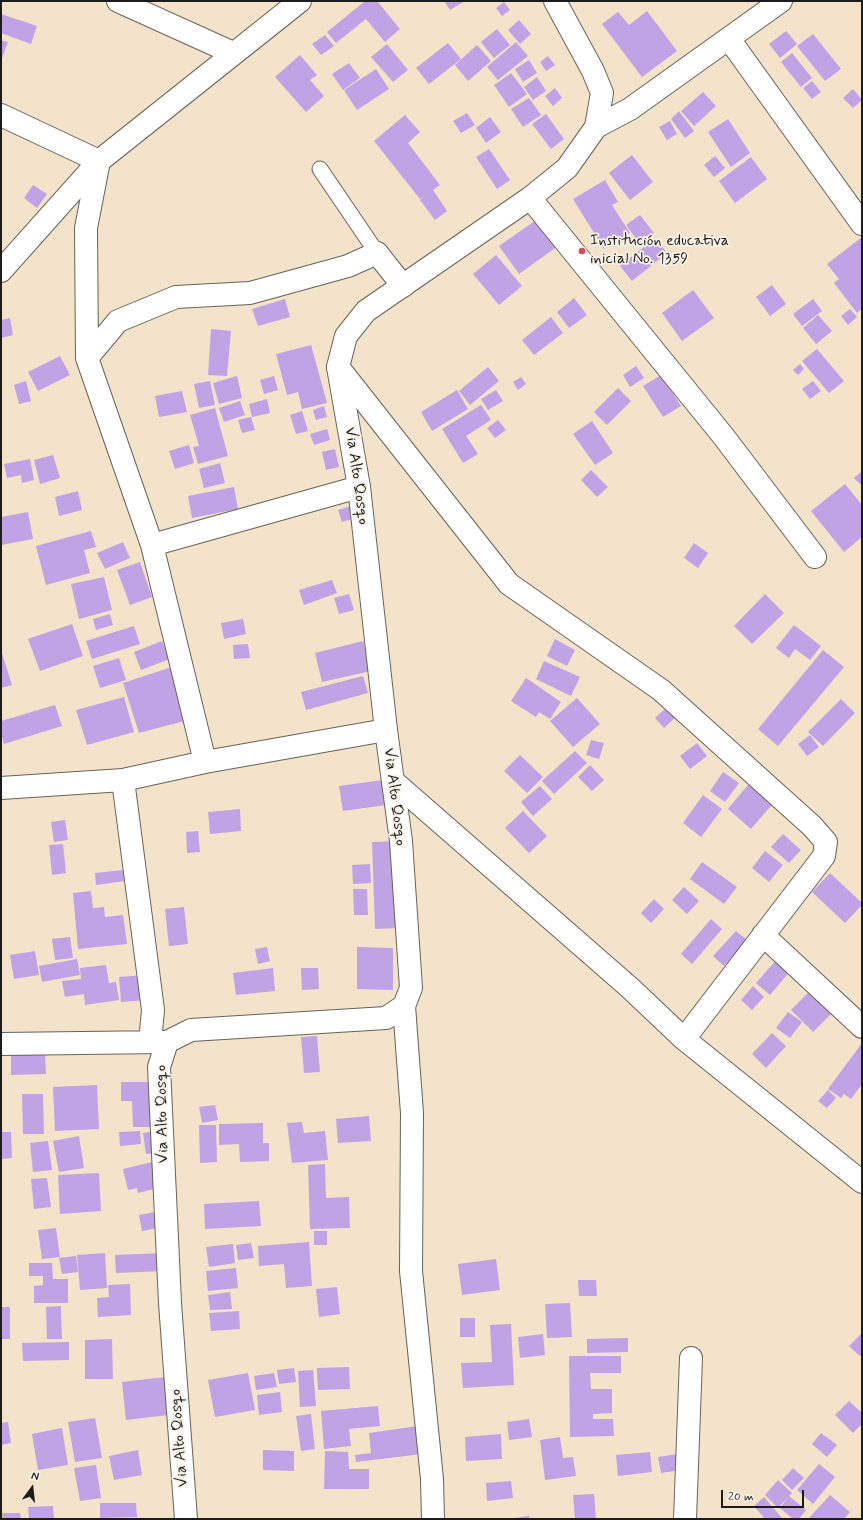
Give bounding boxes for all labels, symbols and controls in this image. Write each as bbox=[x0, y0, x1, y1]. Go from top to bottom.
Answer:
place label: Institución educativa inicial No. 1359 bbox=[590, 232, 729, 270]
marker: Institución educativa inicial No. 1359 bbox=[577, 246, 587, 256]
street label: Via Alto Qosqo bbox=[340, 426, 372, 526]
street label: Via Alto Qosqo bbox=[378, 747, 410, 847]
street label: Via Alto Qosqo bbox=[153, 1065, 173, 1163]
street label: Via Alto Qosqo bbox=[167, 1388, 193, 1488]
north arrow bbox=[12, 1468, 52, 1508]
text: N bbox=[30, 1469, 40, 1484]
scale bar bbox=[723, 1482, 806, 1508]
text: 20 m bbox=[728, 1489, 754, 1505]

